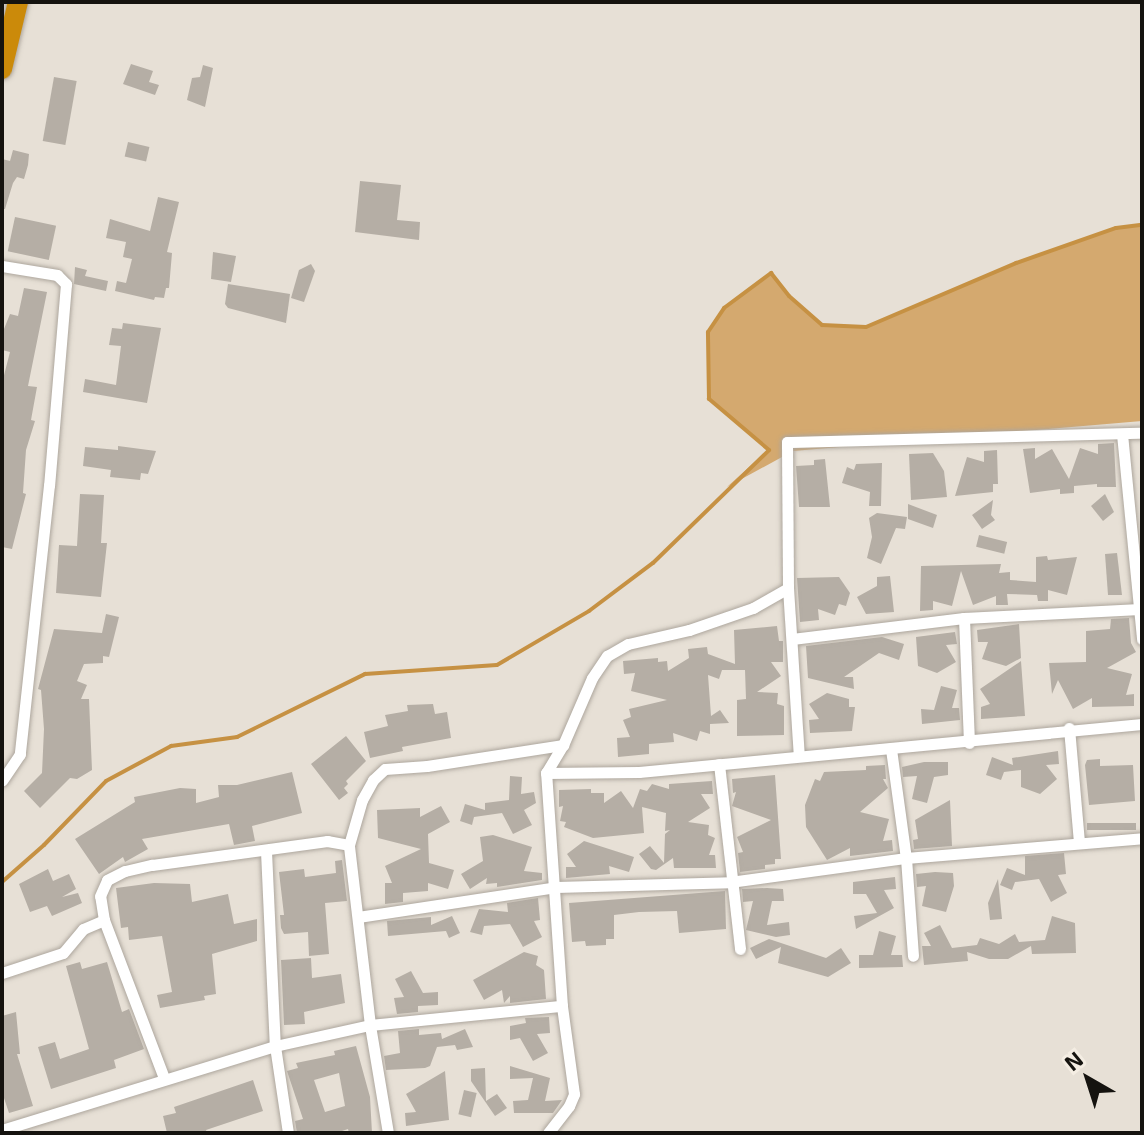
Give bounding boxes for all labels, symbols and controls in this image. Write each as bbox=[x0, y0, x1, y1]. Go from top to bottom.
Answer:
north arrow bbox=[1048, 1039, 1128, 1119]
text: N bbox=[1059, 1045, 1087, 1075]

